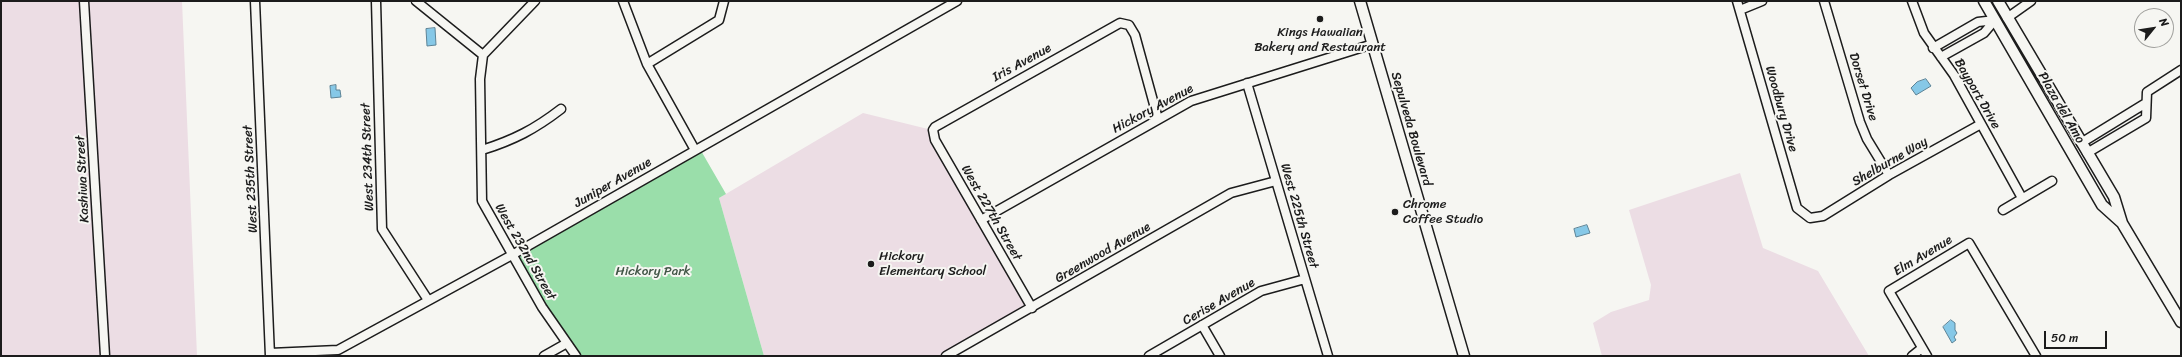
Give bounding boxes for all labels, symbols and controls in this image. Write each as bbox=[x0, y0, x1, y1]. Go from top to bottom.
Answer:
north arrow bbox=[2134, 8, 2174, 48]
marker: Kings Hawaiian Bakery and Restaurant bbox=[1315, 14, 1325, 24]
text: N bbox=[2154, 14, 2174, 30]
place label: Kings Hawaiian Bakery and Restaurant bbox=[1254, 25, 1386, 56]
street label: Iris Avenue bbox=[990, 40, 1054, 86]
street label: Dorset Drive bbox=[1845, 51, 1881, 123]
street label: Bayport Drive bbox=[1951, 56, 2003, 132]
street label: Woodbury Drive bbox=[1761, 64, 1801, 154]
street label: Plaza del Amo bbox=[2034, 69, 2088, 147]
street label: Sepulveda Boulevard bbox=[1387, 70, 1435, 188]
street label: Hickory Avenue bbox=[1110, 81, 1196, 137]
street label: West 234th Street bbox=[358, 103, 378, 211]
street label: West 235th Street bbox=[240, 125, 262, 233]
street label: Shelburne Way bbox=[1849, 134, 1931, 190]
street label: Kashiwa Street bbox=[73, 135, 93, 223]
street label: Juniper Avenue bbox=[571, 154, 655, 212]
street label: West 227th Street bbox=[957, 162, 1025, 264]
street label: West 225th Street bbox=[1277, 162, 1321, 270]
place label: Chrome Coffee Studio bbox=[1403, 197, 1483, 228]
street label: West 232nd Street bbox=[491, 201, 559, 303]
marker: Chrome Coffee Studio bbox=[1390, 207, 1400, 217]
street label: Greenwood Avenue bbox=[1053, 219, 1153, 287]
street label: Elm Avenue bbox=[1891, 232, 1955, 280]
place label: Hickory Elementary School bbox=[879, 249, 986, 280]
marker: Hickory Elementary School bbox=[866, 259, 876, 269]
park label: Hickory Park bbox=[616, 264, 690, 280]
street label: Cerise Avenue bbox=[1180, 275, 1258, 329]
scale bar bbox=[2046, 323, 2109, 349]
text: 50 m bbox=[2051, 327, 2078, 349]

